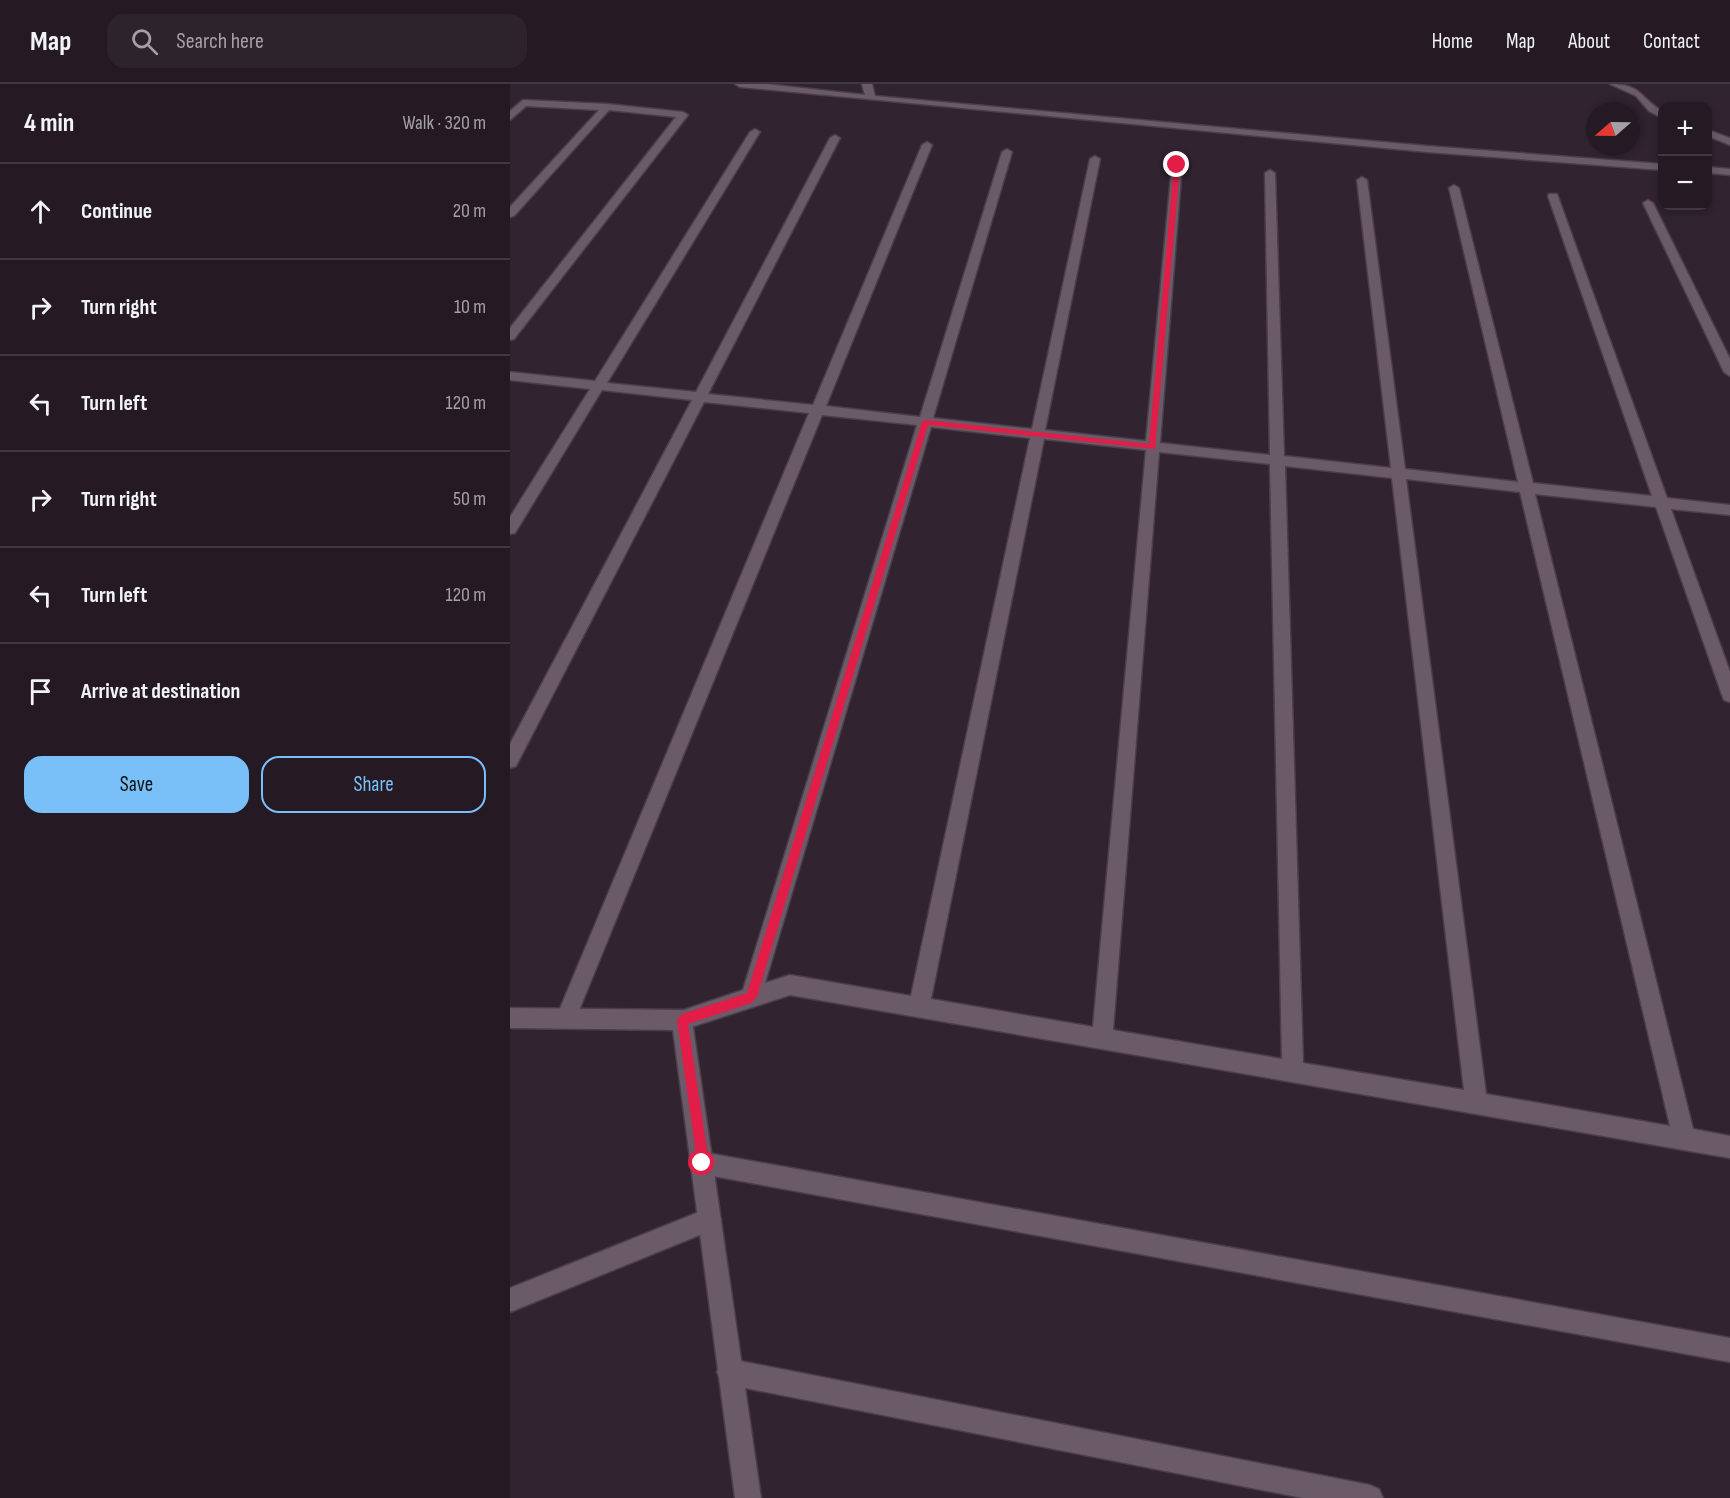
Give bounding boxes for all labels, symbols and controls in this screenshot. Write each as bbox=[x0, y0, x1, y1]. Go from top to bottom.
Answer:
search box bbox=[107, 14, 527, 68]
text: Map bbox=[30, 25, 71, 58]
icon: search bbox=[128, 25, 161, 58]
text: Search here bbox=[176, 28, 264, 55]
text: Home bbox=[1432, 29, 1473, 54]
text: Map bbox=[1506, 29, 1535, 54]
text: About bbox=[1568, 29, 1610, 54]
text: Contact bbox=[1643, 29, 1700, 54]
north arrow bbox=[1586, 102, 1640, 156]
map controls bbox=[1658, 102, 1712, 210]
button: + bbox=[1658, 102, 1712, 156]
text: 4 min bbox=[24, 108, 74, 139]
text: Walk · 320 m bbox=[403, 111, 486, 135]
route end bbox=[1163, 151, 1189, 177]
button: − bbox=[1658, 156, 1712, 210]
icon: ahead bbox=[24, 195, 57, 228]
text: Continue bbox=[81, 198, 152, 225]
text: 20 m bbox=[453, 199, 486, 223]
icon: right bbox=[24, 291, 57, 324]
text: Turn right bbox=[81, 294, 157, 321]
text: 10 m bbox=[454, 295, 486, 319]
icon: left bbox=[24, 387, 57, 420]
text: Turn left bbox=[81, 390, 147, 417]
text: 120 m bbox=[446, 391, 486, 415]
icon: right bbox=[24, 483, 57, 516]
text: Turn right bbox=[81, 486, 157, 513]
text: 50 m bbox=[453, 487, 486, 511]
icon: left bbox=[24, 579, 57, 612]
text: Turn left bbox=[81, 582, 147, 609]
text: 120 m bbox=[446, 583, 486, 607]
icon: arrive bbox=[24, 675, 57, 708]
text: Arrive at destination bbox=[81, 678, 240, 705]
button: Save bbox=[24, 756, 249, 813]
button: Share bbox=[261, 756, 486, 813]
route start bbox=[688, 1149, 714, 1175]

